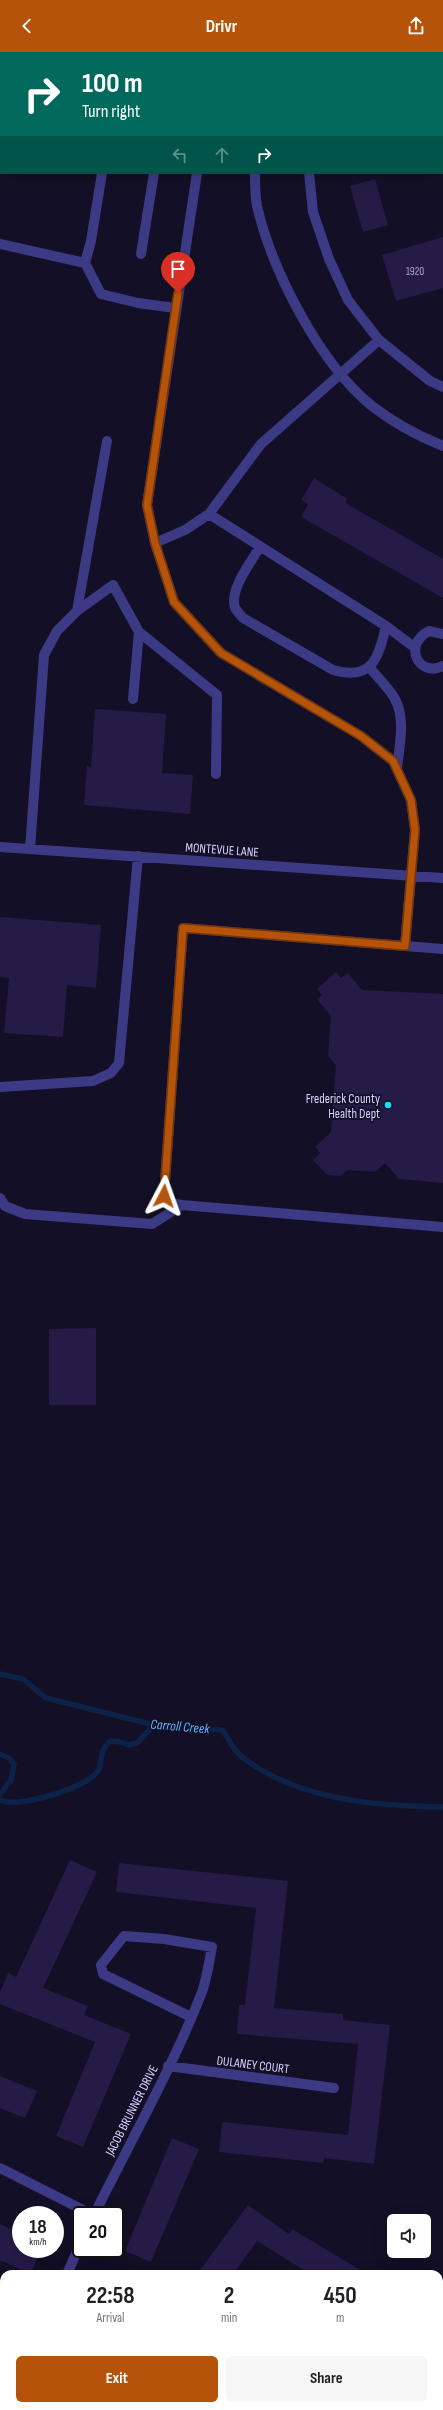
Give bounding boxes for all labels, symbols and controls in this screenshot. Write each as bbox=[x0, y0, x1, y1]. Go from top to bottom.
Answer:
icon: back bbox=[16, 15, 38, 37]
icon: share bbox=[405, 15, 427, 37]
text: Drivr bbox=[206, 16, 237, 37]
text: 100 m bbox=[82, 67, 143, 100]
icon: right bbox=[16, 68, 68, 120]
text: Turn right bbox=[82, 101, 140, 122]
icon: left bbox=[169, 144, 191, 166]
icon: ahead bbox=[211, 144, 233, 166]
icon: right bbox=[253, 144, 275, 166]
pin bbox=[161, 252, 195, 293]
icon: arrive bbox=[167, 258, 189, 280]
house number: 1920 bbox=[406, 265, 424, 278]
street label: MONTEVUE LANE bbox=[185, 839, 259, 861]
place label: Frederick County Health Dept bbox=[306, 1091, 380, 1122]
marker: Frederick County Health Dept bbox=[383, 1100, 393, 1110]
position arrow bbox=[143, 1175, 185, 1217]
water label: Carroll Creek bbox=[150, 1715, 211, 1738]
street label: DULANEY COURT bbox=[216, 2053, 290, 2077]
street label: JACOB BRUNNER DRIVE bbox=[102, 2062, 162, 2159]
speed limit sign: 20 bbox=[72, 2206, 124, 2258]
map controls bbox=[387, 2214, 431, 2258]
button: sound bbox=[387, 2214, 431, 2258]
text: 18 bbox=[29, 2215, 47, 2239]
text: km/h bbox=[29, 2236, 47, 2248]
text: 22:58 bbox=[86, 2281, 135, 2310]
text: 2 bbox=[224, 2281, 234, 2310]
text: 450 bbox=[324, 2281, 357, 2310]
text: Arrival bbox=[96, 2310, 124, 2326]
text: min bbox=[221, 2310, 237, 2326]
text: m bbox=[336, 2310, 344, 2326]
button: Exit bbox=[16, 2356, 218, 2402]
button: Share bbox=[226, 2356, 427, 2402]

